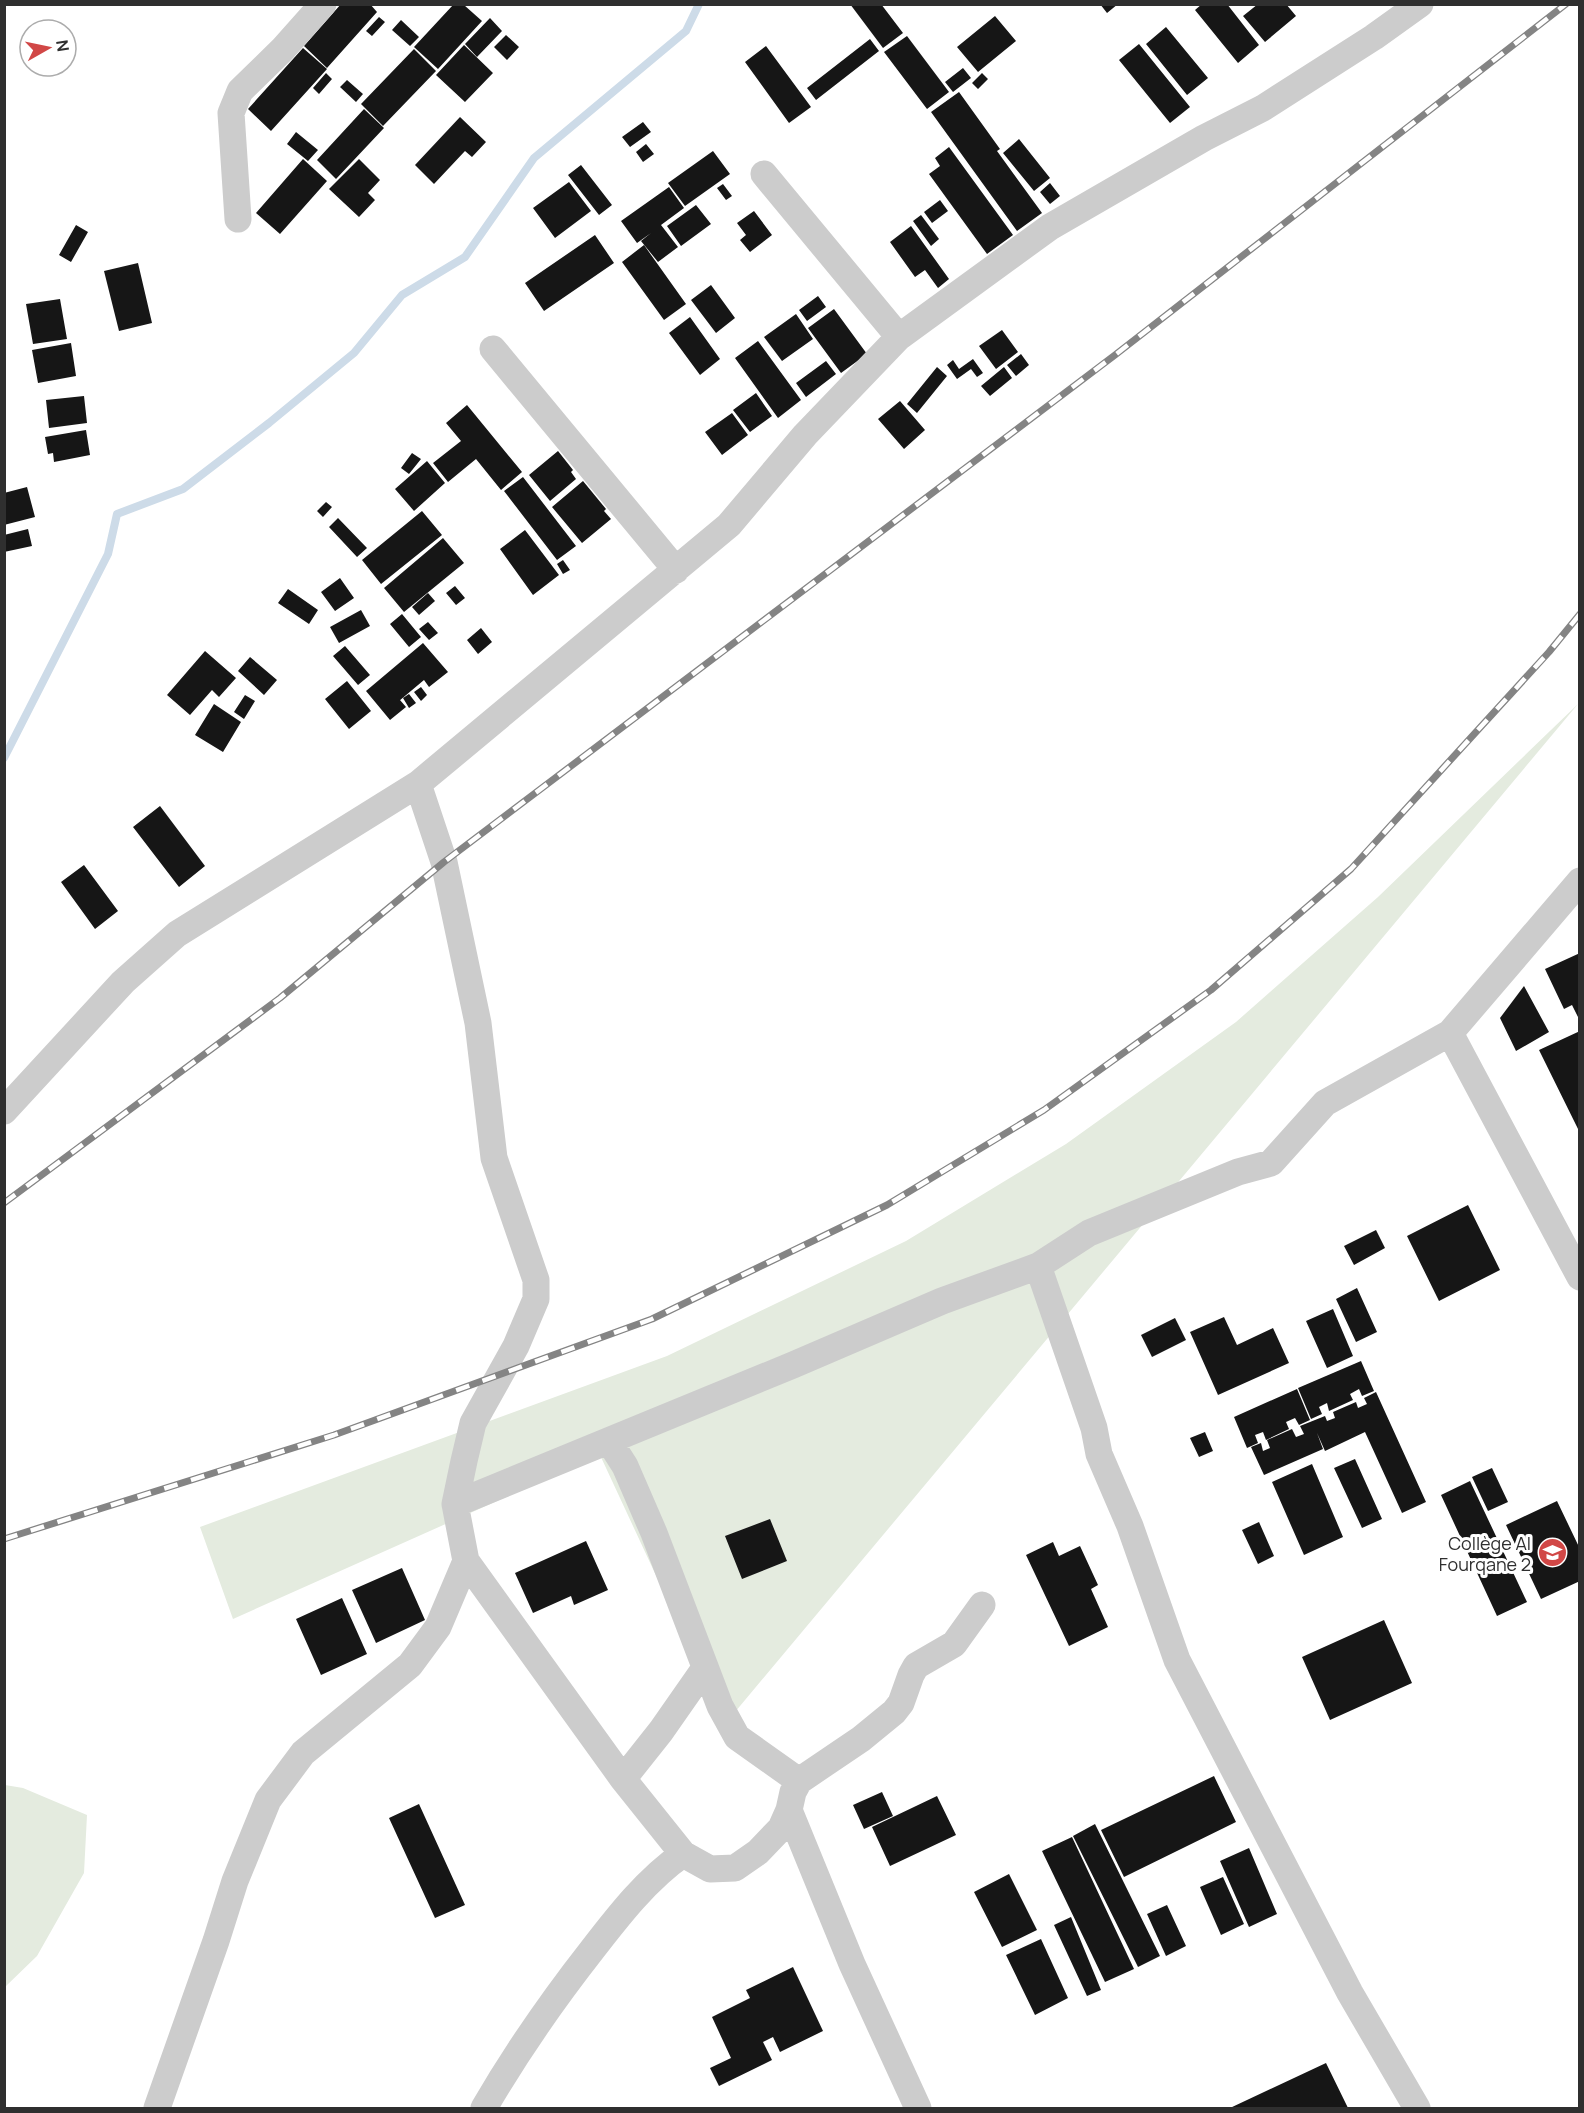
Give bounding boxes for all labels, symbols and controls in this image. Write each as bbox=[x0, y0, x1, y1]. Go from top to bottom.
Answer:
north arrow bbox=[18, 18, 78, 78]
text: N bbox=[51, 38, 75, 53]
place label: Collège Al Fourqane 2 bbox=[1439, 1531, 1531, 1576]
school or university icon: Collège Al Fourqane 2 bbox=[1536, 1537, 1568, 1569]

